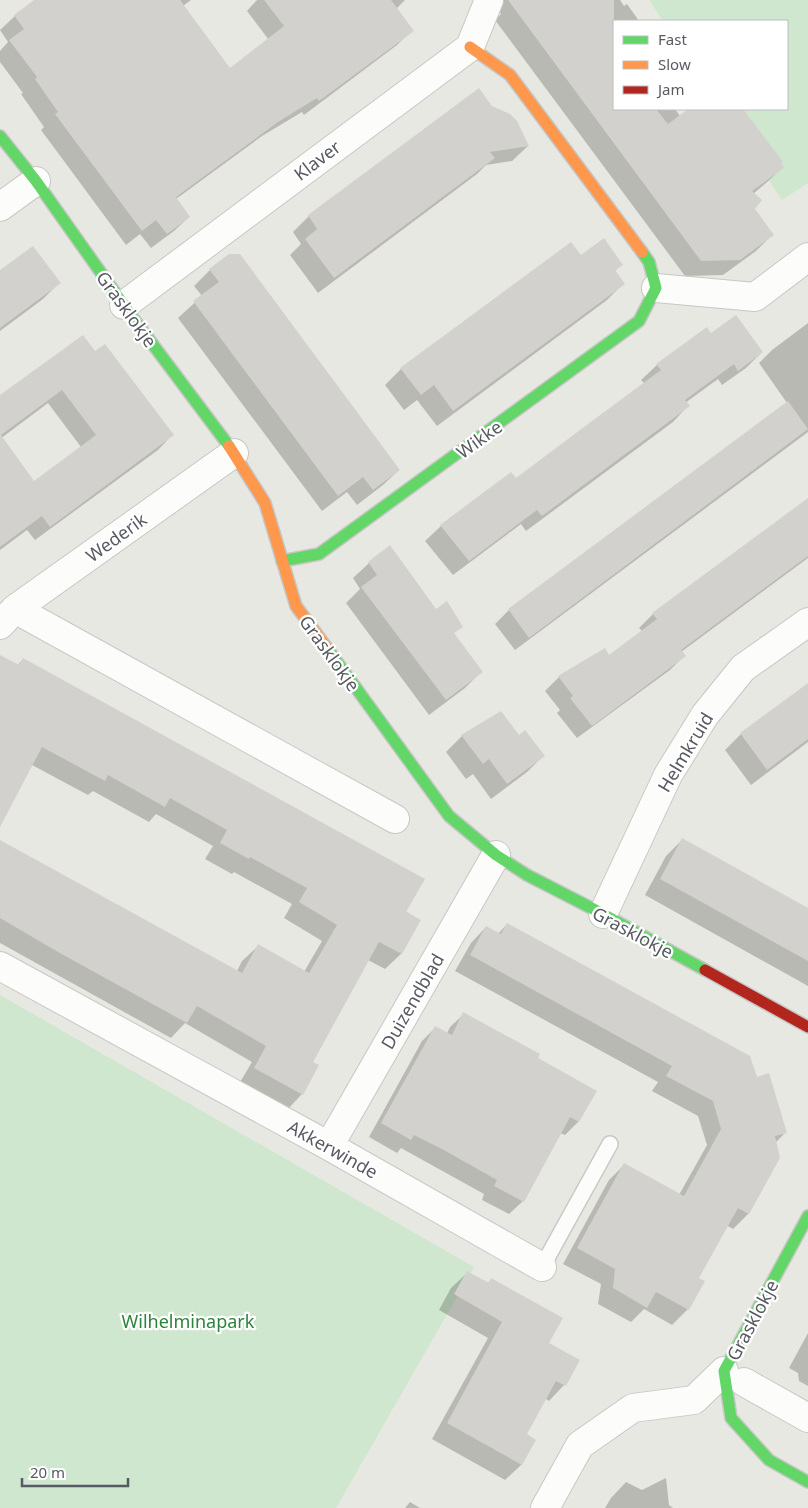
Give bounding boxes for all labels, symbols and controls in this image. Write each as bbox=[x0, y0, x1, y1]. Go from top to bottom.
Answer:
legend bbox=[613, 20, 788, 110]
text: Fast bbox=[658, 29, 687, 49]
text: Slow bbox=[658, 54, 691, 74]
text: Jam bbox=[656, 79, 685, 99]
street label: Klaver bbox=[289, 134, 346, 185]
street label: Grasklokje bbox=[91, 266, 163, 352]
street label: Wikke bbox=[451, 414, 507, 464]
street label: Wederik bbox=[81, 507, 151, 567]
street label: Grasklokje bbox=[294, 610, 366, 696]
street label: Helmkruid bbox=[652, 708, 718, 796]
street label: Grasklokje bbox=[588, 901, 678, 963]
street label: Duizendblad bbox=[375, 949, 449, 1053]
street label: Akkerwinde bbox=[284, 1114, 382, 1184]
street label: Grasklokje bbox=[721, 1275, 783, 1365]
park label: Wilhelminapark bbox=[122, 1309, 255, 1333]
scale bar bbox=[22, 1456, 129, 1488]
text: 20 m bbox=[30, 1462, 65, 1482]

